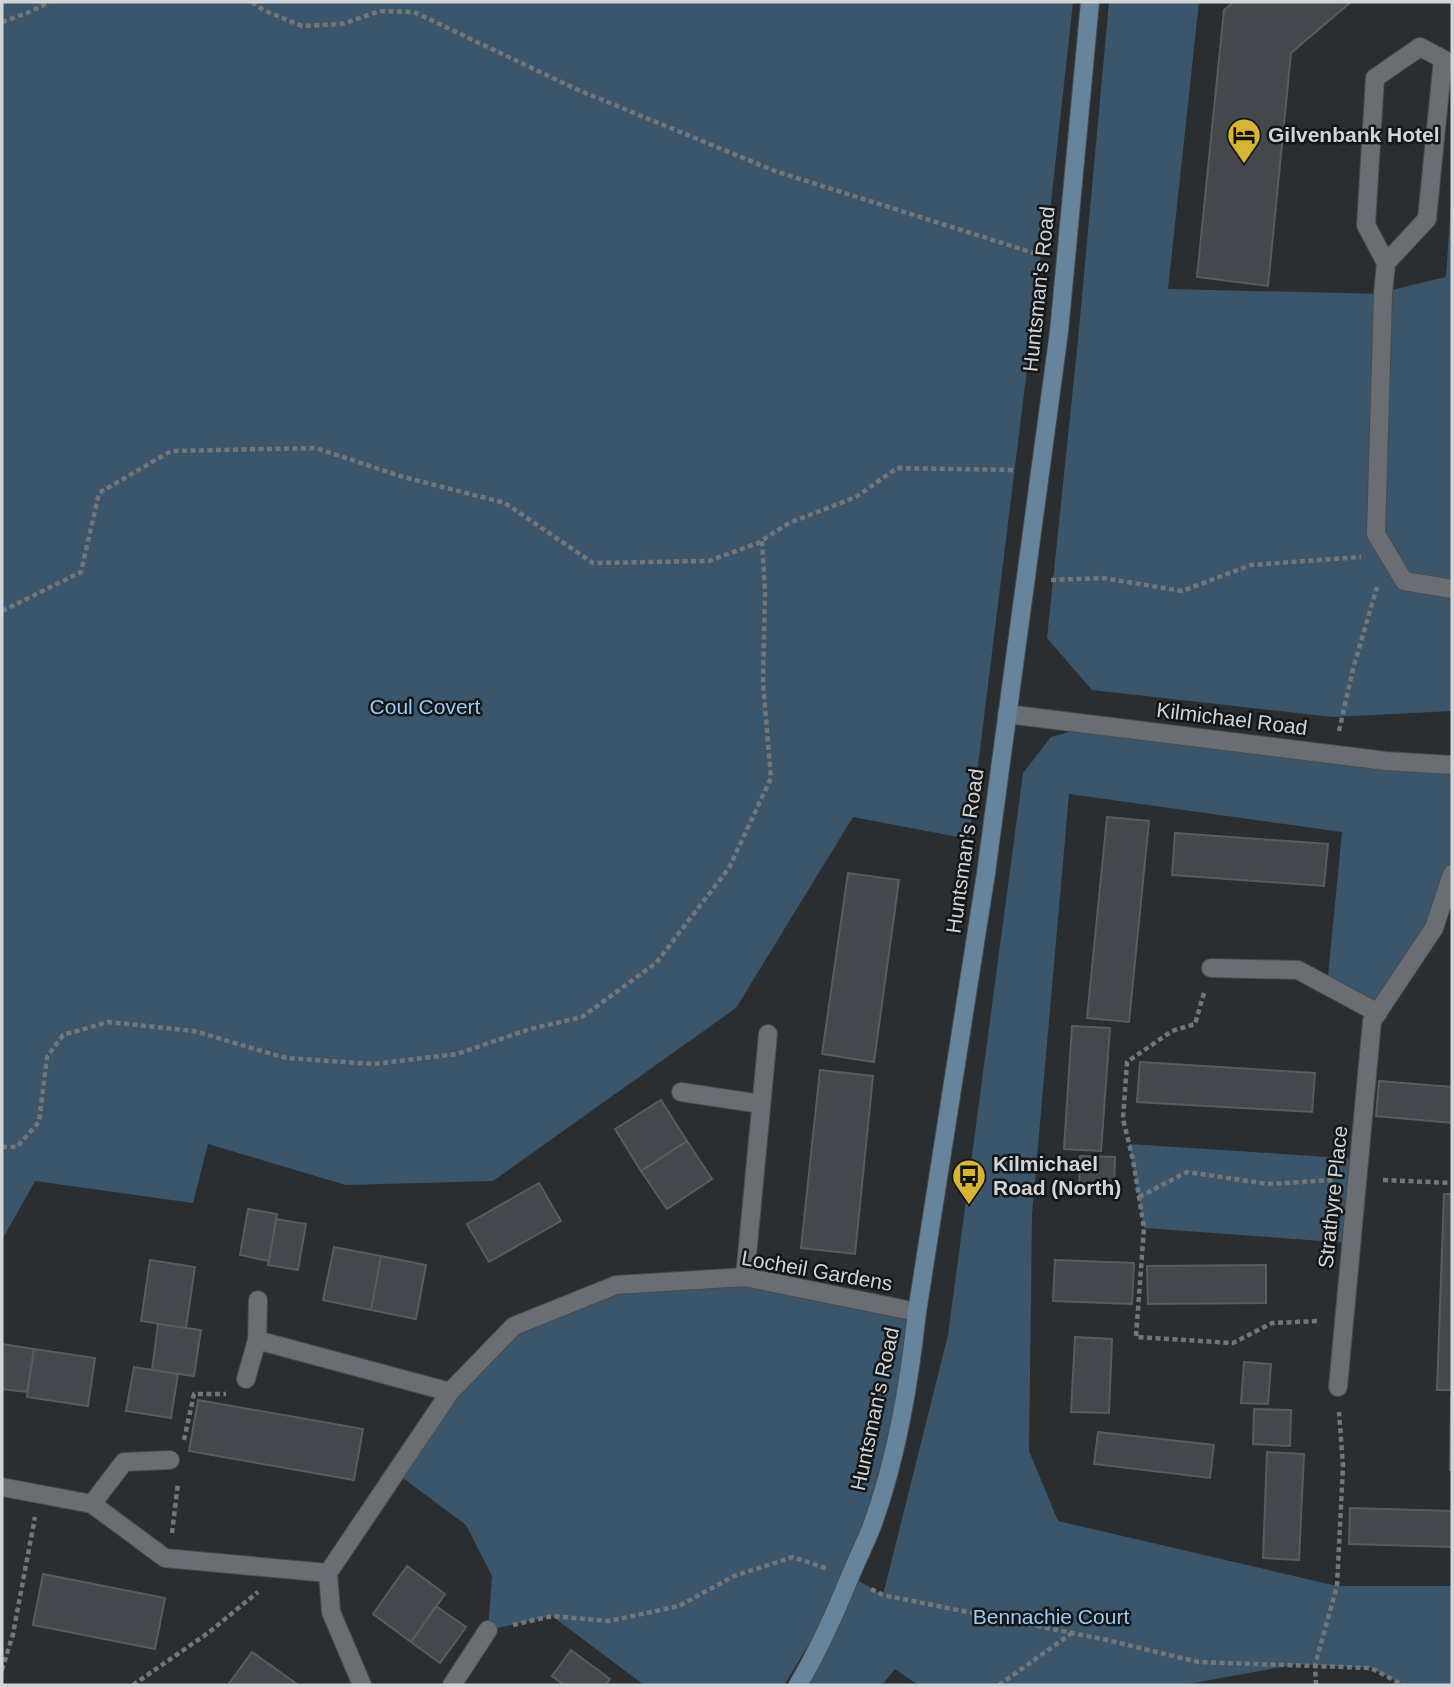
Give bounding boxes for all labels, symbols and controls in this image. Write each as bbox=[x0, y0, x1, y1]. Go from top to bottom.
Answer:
hotel icon: Gilvenbank Hotel bbox=[1225, 116, 1263, 165]
place label: Gilvenbank Hotel bbox=[1268, 123, 1440, 146]
street label: Huntsman's Road bbox=[1018, 205, 1059, 373]
park label: Coul Covert bbox=[370, 695, 481, 718]
street label: Kilmichael Road bbox=[1155, 698, 1309, 739]
street label: Huntsman's Road bbox=[942, 767, 987, 935]
street label: Strathyre Place bbox=[1314, 1124, 1351, 1270]
place label: Kilmichael Road (North) bbox=[993, 1152, 1121, 1199]
bus stop icon: Kilmichael Road (North) bbox=[950, 1157, 988, 1206]
street label: Locheil Gardens bbox=[740, 1246, 894, 1295]
street label: Huntsman's Road bbox=[846, 1325, 903, 1493]
park label: Bennachie Court bbox=[973, 1605, 1129, 1628]

